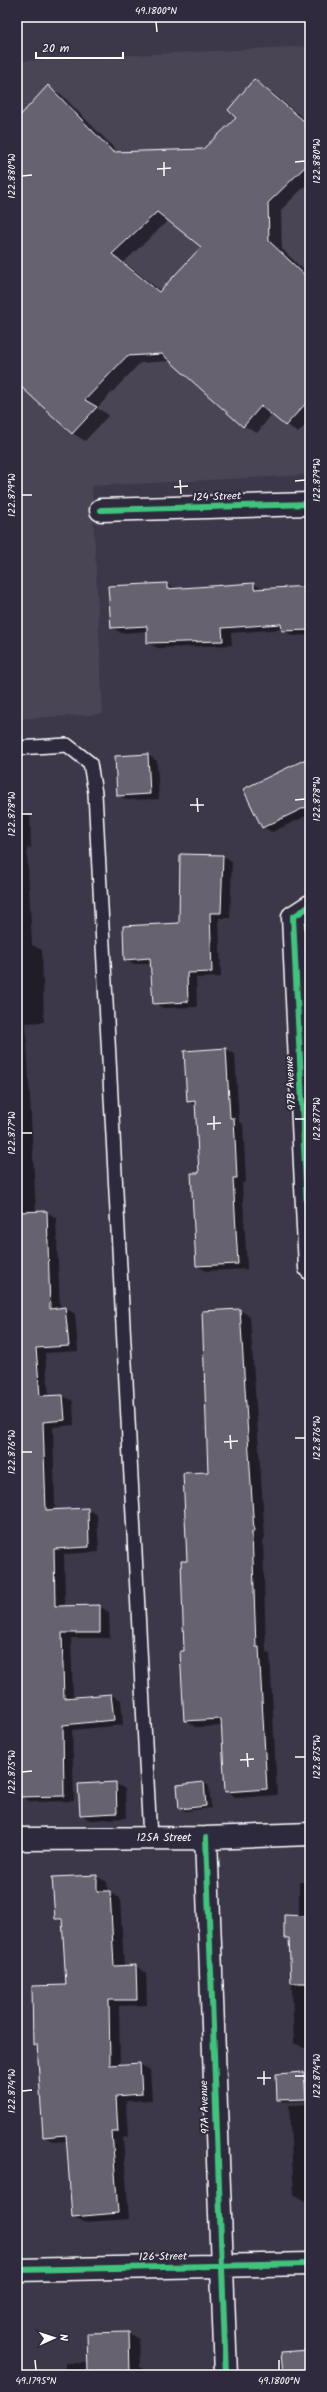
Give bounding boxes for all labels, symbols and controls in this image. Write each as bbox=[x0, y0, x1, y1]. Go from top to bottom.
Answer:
text: 49.1800°N bbox=[135, 3, 177, 19]
scale bar bbox=[36, 34, 123, 60]
text: 20 m bbox=[42, 39, 70, 58]
text: 122.880°W bbox=[309, 138, 325, 184]
text: 122.880°W bbox=[4, 153, 20, 199]
text: 122.879°W bbox=[309, 458, 325, 502]
text: 122.879°W bbox=[4, 473, 20, 517]
street label: 124 Street bbox=[193, 487, 242, 507]
text: 122.878°W bbox=[309, 776, 325, 822]
text: 122.878°W bbox=[4, 791, 20, 837]
street label: 97B Avenue bbox=[281, 1055, 301, 1111]
text: 122.877°W bbox=[309, 1097, 325, 1141]
text: 122.877°W bbox=[4, 1111, 20, 1155]
text: 122.876°W bbox=[309, 1416, 325, 1460]
text: 122.876°W bbox=[4, 1430, 20, 1474]
text: 122.875°W bbox=[309, 1735, 325, 1779]
text: 122.875°W bbox=[4, 1750, 20, 1794]
street label: 125A Street bbox=[137, 1829, 192, 1847]
text: 122.874°W bbox=[309, 2054, 325, 2098]
text: 122.874°W bbox=[4, 2069, 20, 2113]
street label: 97A Avenue bbox=[195, 2080, 215, 2134]
street label: 126 Street bbox=[139, 2248, 188, 2266]
north arrow bbox=[34, 2318, 74, 2358]
text: N bbox=[54, 2334, 72, 2342]
text: 49.1795°N bbox=[16, 2373, 57, 2389]
text: 49.1800°N bbox=[258, 2373, 300, 2389]

